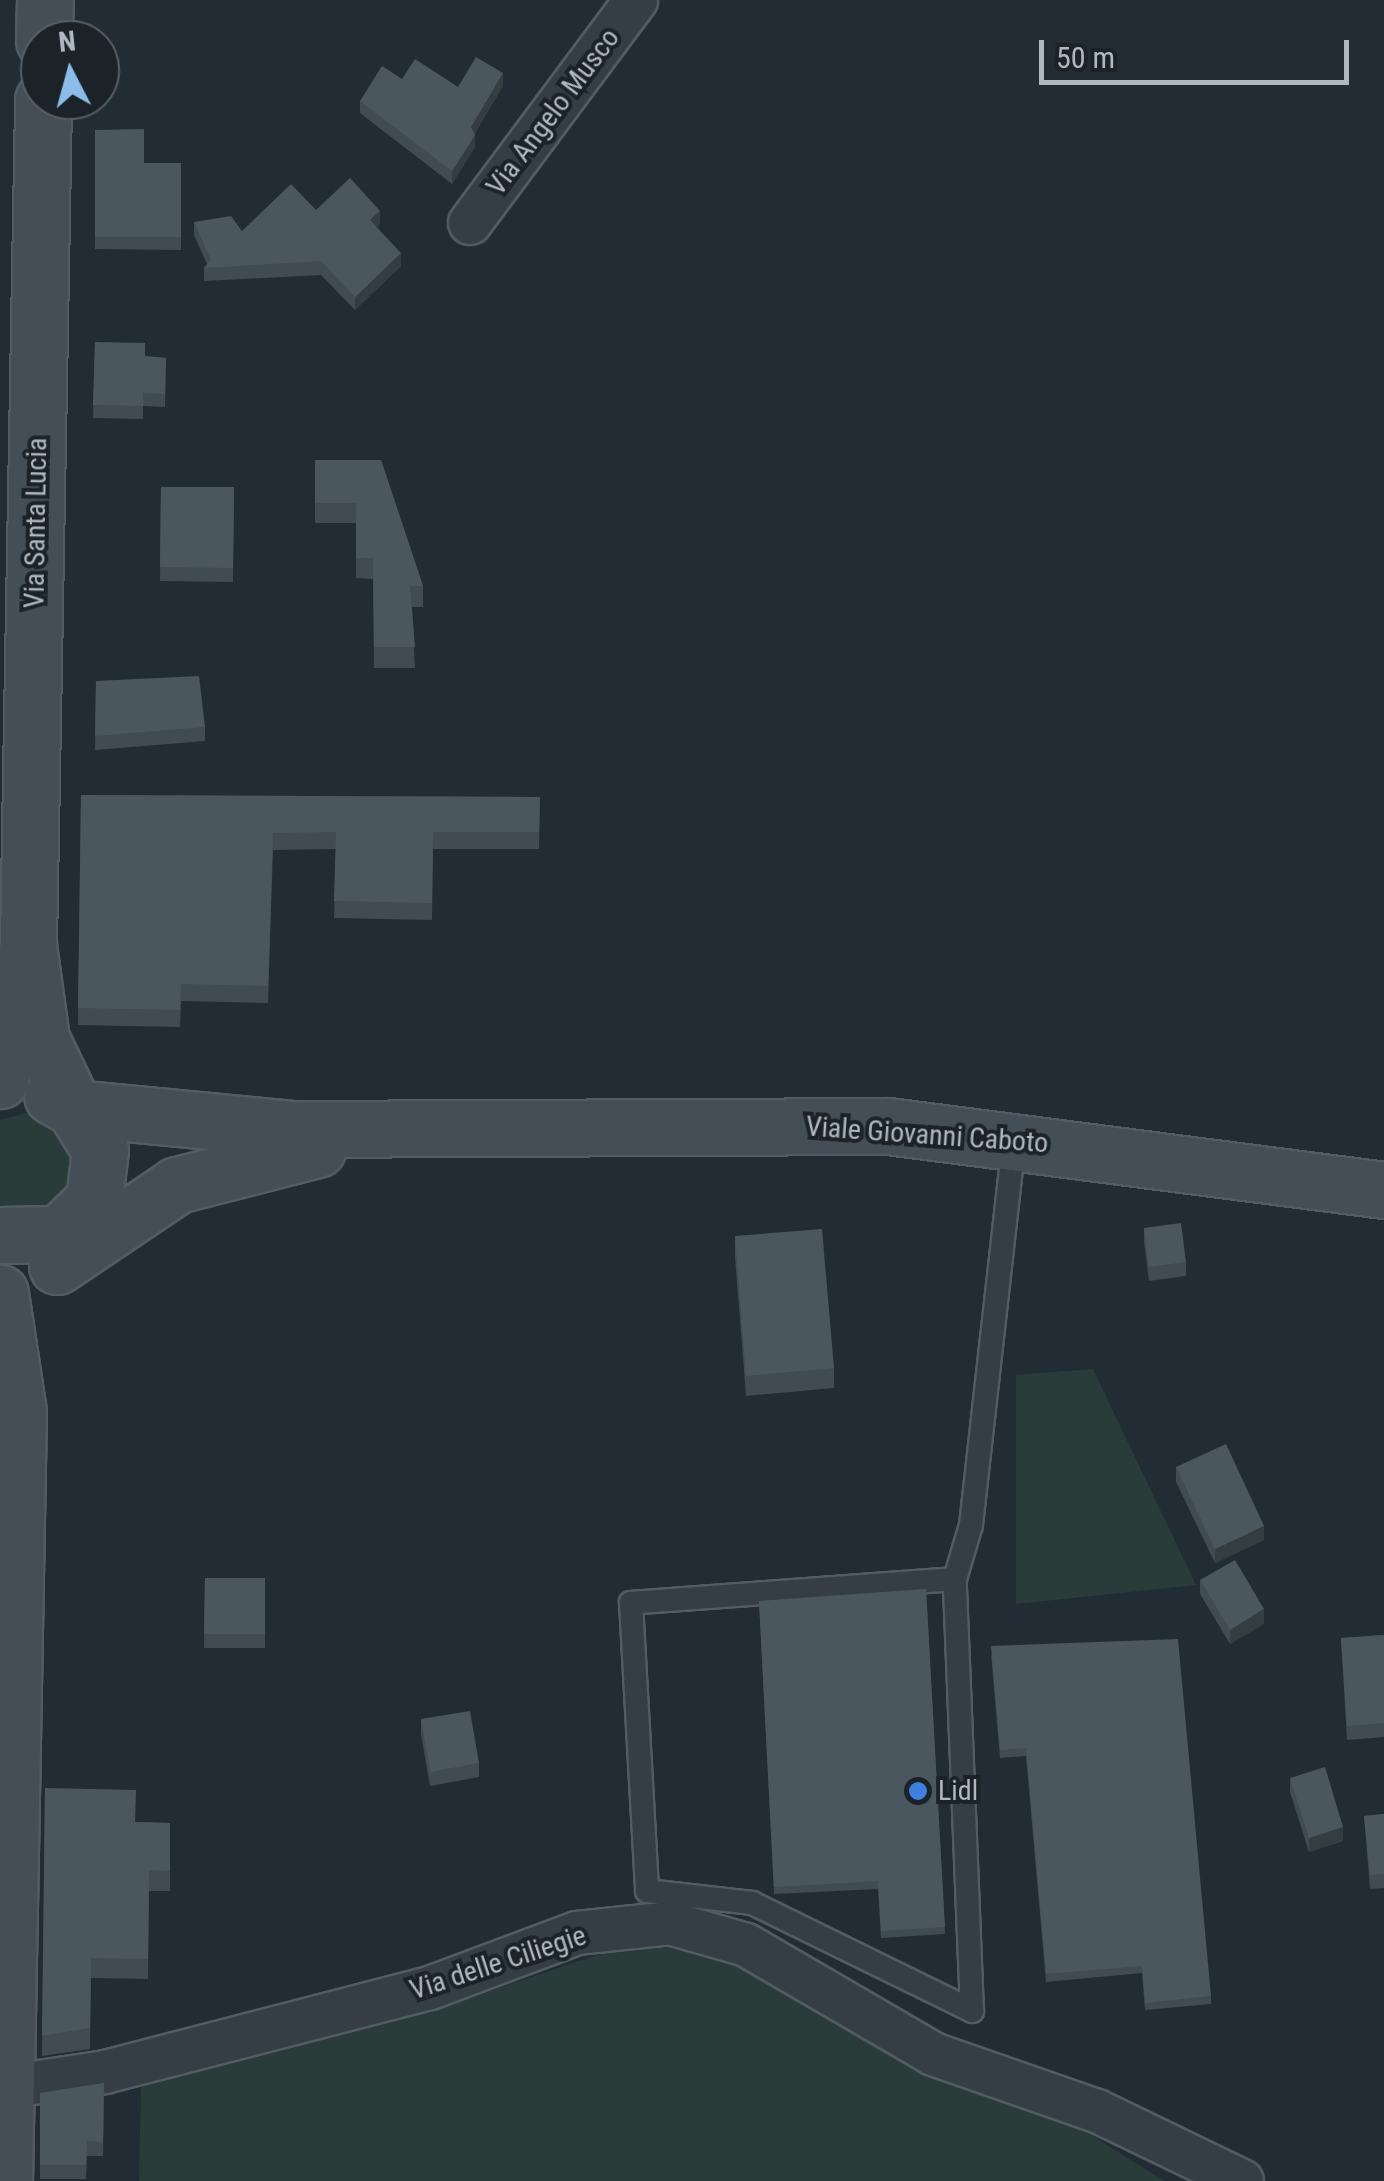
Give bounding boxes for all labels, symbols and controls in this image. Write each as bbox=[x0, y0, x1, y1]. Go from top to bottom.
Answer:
north arrow bbox=[20, 20, 120, 120]
scale bar bbox=[1044, 20, 1354, 82]
street label: Via Angelo Musco bbox=[479, 22, 627, 202]
text: N bbox=[57, 24, 77, 59]
text: 50 m bbox=[1056, 40, 1115, 75]
street label: Via Santa Lucia bbox=[18, 437, 54, 609]
street label: Viale Giovanni Caboto bbox=[805, 1110, 1049, 1160]
place label: Lidl bbox=[938, 1774, 978, 1808]
marker: Lidl bbox=[907, 1780, 929, 1802]
street label: Via delle Ciliegie bbox=[406, 1919, 590, 2007]

